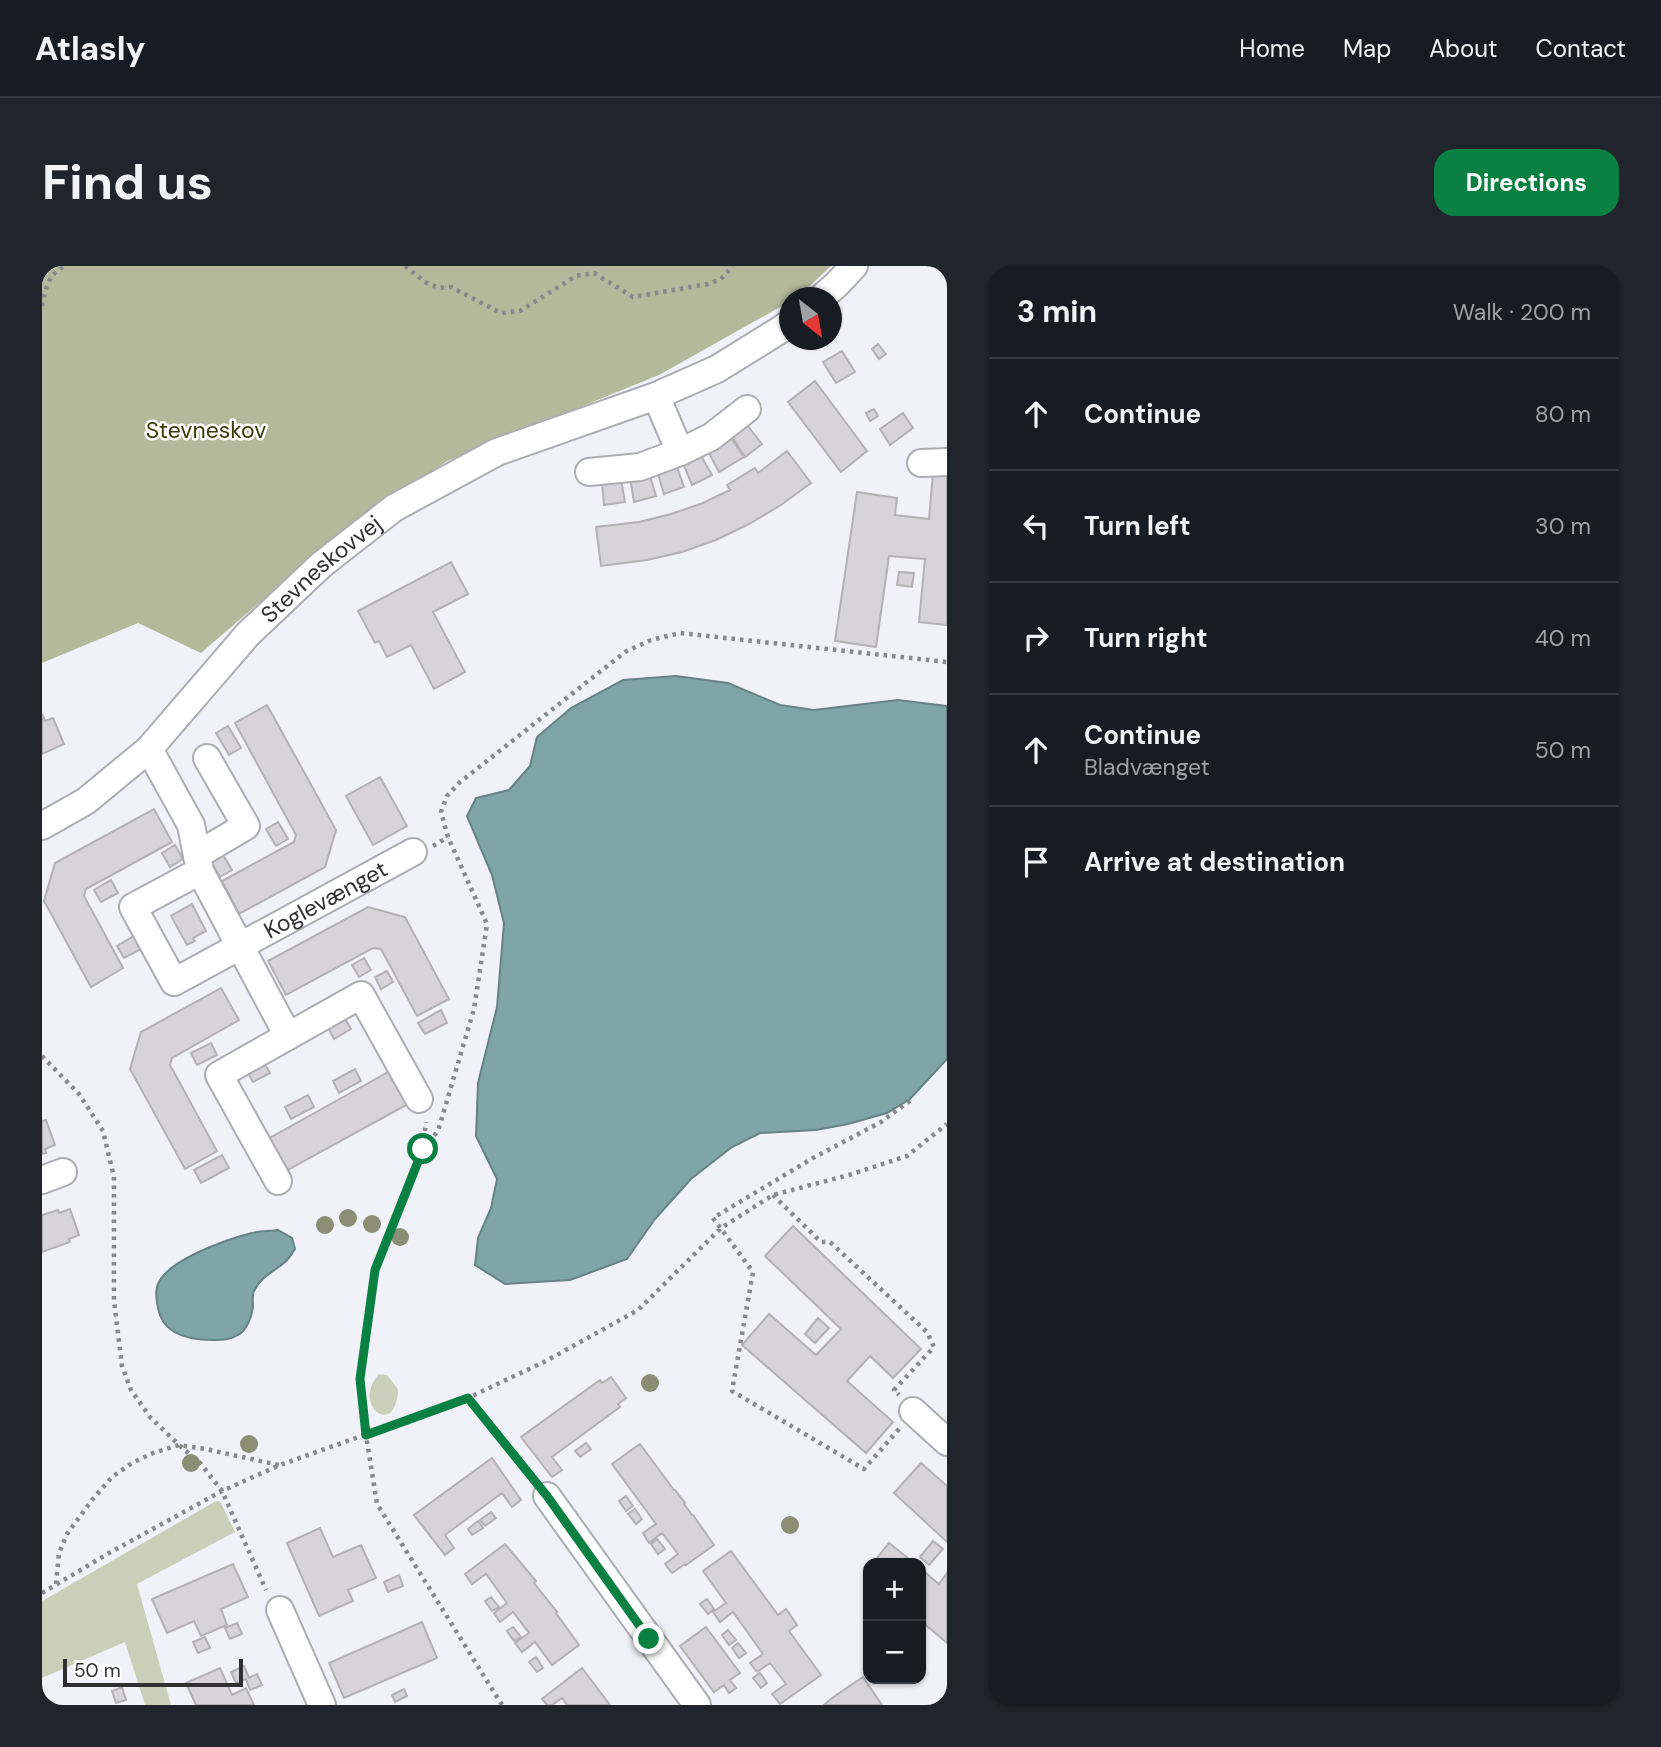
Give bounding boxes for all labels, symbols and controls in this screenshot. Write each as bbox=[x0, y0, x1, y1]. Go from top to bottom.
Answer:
text: Atlasly bbox=[35, 27, 145, 70]
text: Home bbox=[1239, 33, 1305, 64]
text: Map bbox=[1343, 33, 1391, 64]
text: About bbox=[1429, 33, 1498, 64]
text: Contact bbox=[1536, 33, 1626, 64]
button: Directions bbox=[1434, 149, 1619, 216]
text: Find us bbox=[42, 150, 213, 214]
north arrow bbox=[779, 287, 842, 350]
text: 3 min bbox=[1017, 292, 1097, 331]
text: Walk · 200 m bbox=[1453, 297, 1591, 327]
icon: ahead bbox=[1017, 395, 1055, 433]
text: Continue bbox=[1084, 397, 1201, 431]
text: 80 m bbox=[1535, 399, 1591, 429]
park label: Stevneskov bbox=[146, 415, 266, 445]
icon: left bbox=[1017, 507, 1055, 545]
street label: Stevneskovvej bbox=[254, 508, 388, 629]
text: Turn left bbox=[1084, 509, 1191, 543]
text: 30 m bbox=[1535, 511, 1591, 541]
icon: right bbox=[1017, 619, 1055, 657]
text: Turn right bbox=[1084, 621, 1208, 655]
text: 40 m bbox=[1535, 623, 1591, 653]
text: Continue bbox=[1084, 718, 1201, 752]
icon: ahead bbox=[1017, 731, 1055, 769]
text: 50 m bbox=[1535, 735, 1591, 765]
text: Bladvænget bbox=[1084, 752, 1210, 782]
icon: arrive bbox=[1017, 843, 1055, 881]
text: Arrive at destination bbox=[1084, 845, 1345, 879]
street label: Koglevænget bbox=[258, 854, 393, 945]
route start bbox=[407, 1133, 438, 1164]
map controls bbox=[863, 1558, 926, 1684]
button: + bbox=[863, 1558, 926, 1621]
button: − bbox=[863, 1621, 926, 1684]
route end bbox=[633, 1623, 664, 1654]
scale bar bbox=[63, 1656, 243, 1688]
text: 50 m bbox=[74, 1658, 121, 1683]

